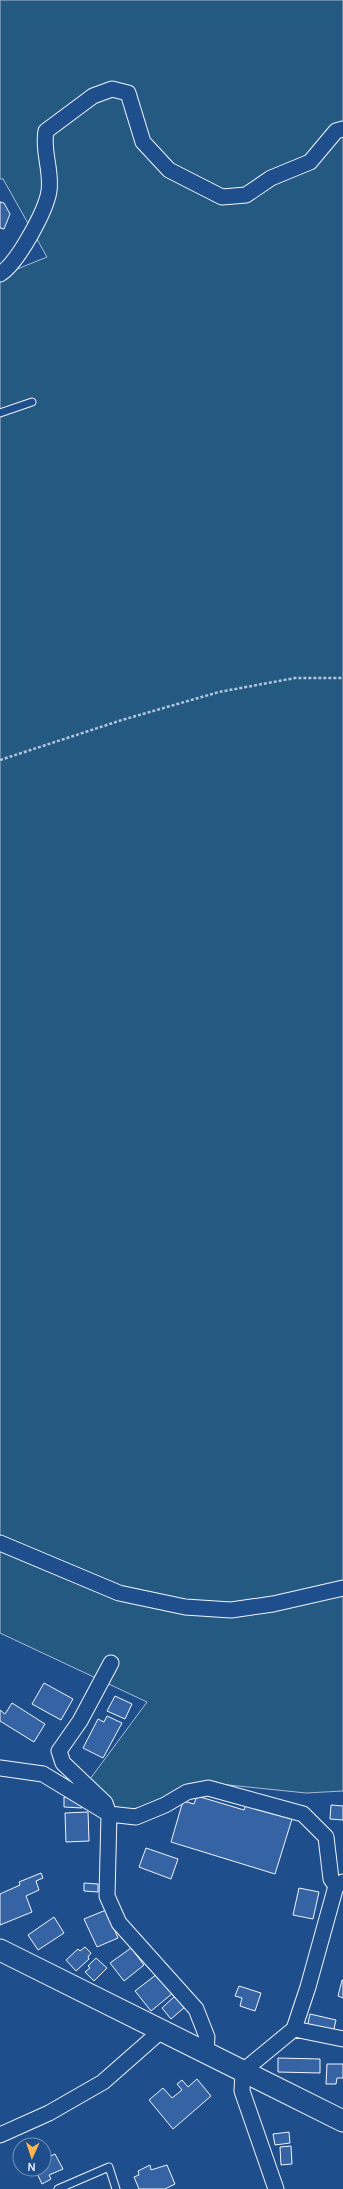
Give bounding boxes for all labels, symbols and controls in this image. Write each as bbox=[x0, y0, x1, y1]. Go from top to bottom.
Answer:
north arrow bbox=[12, 2137, 52, 2177]
text: N bbox=[27, 2160, 36, 2175]

